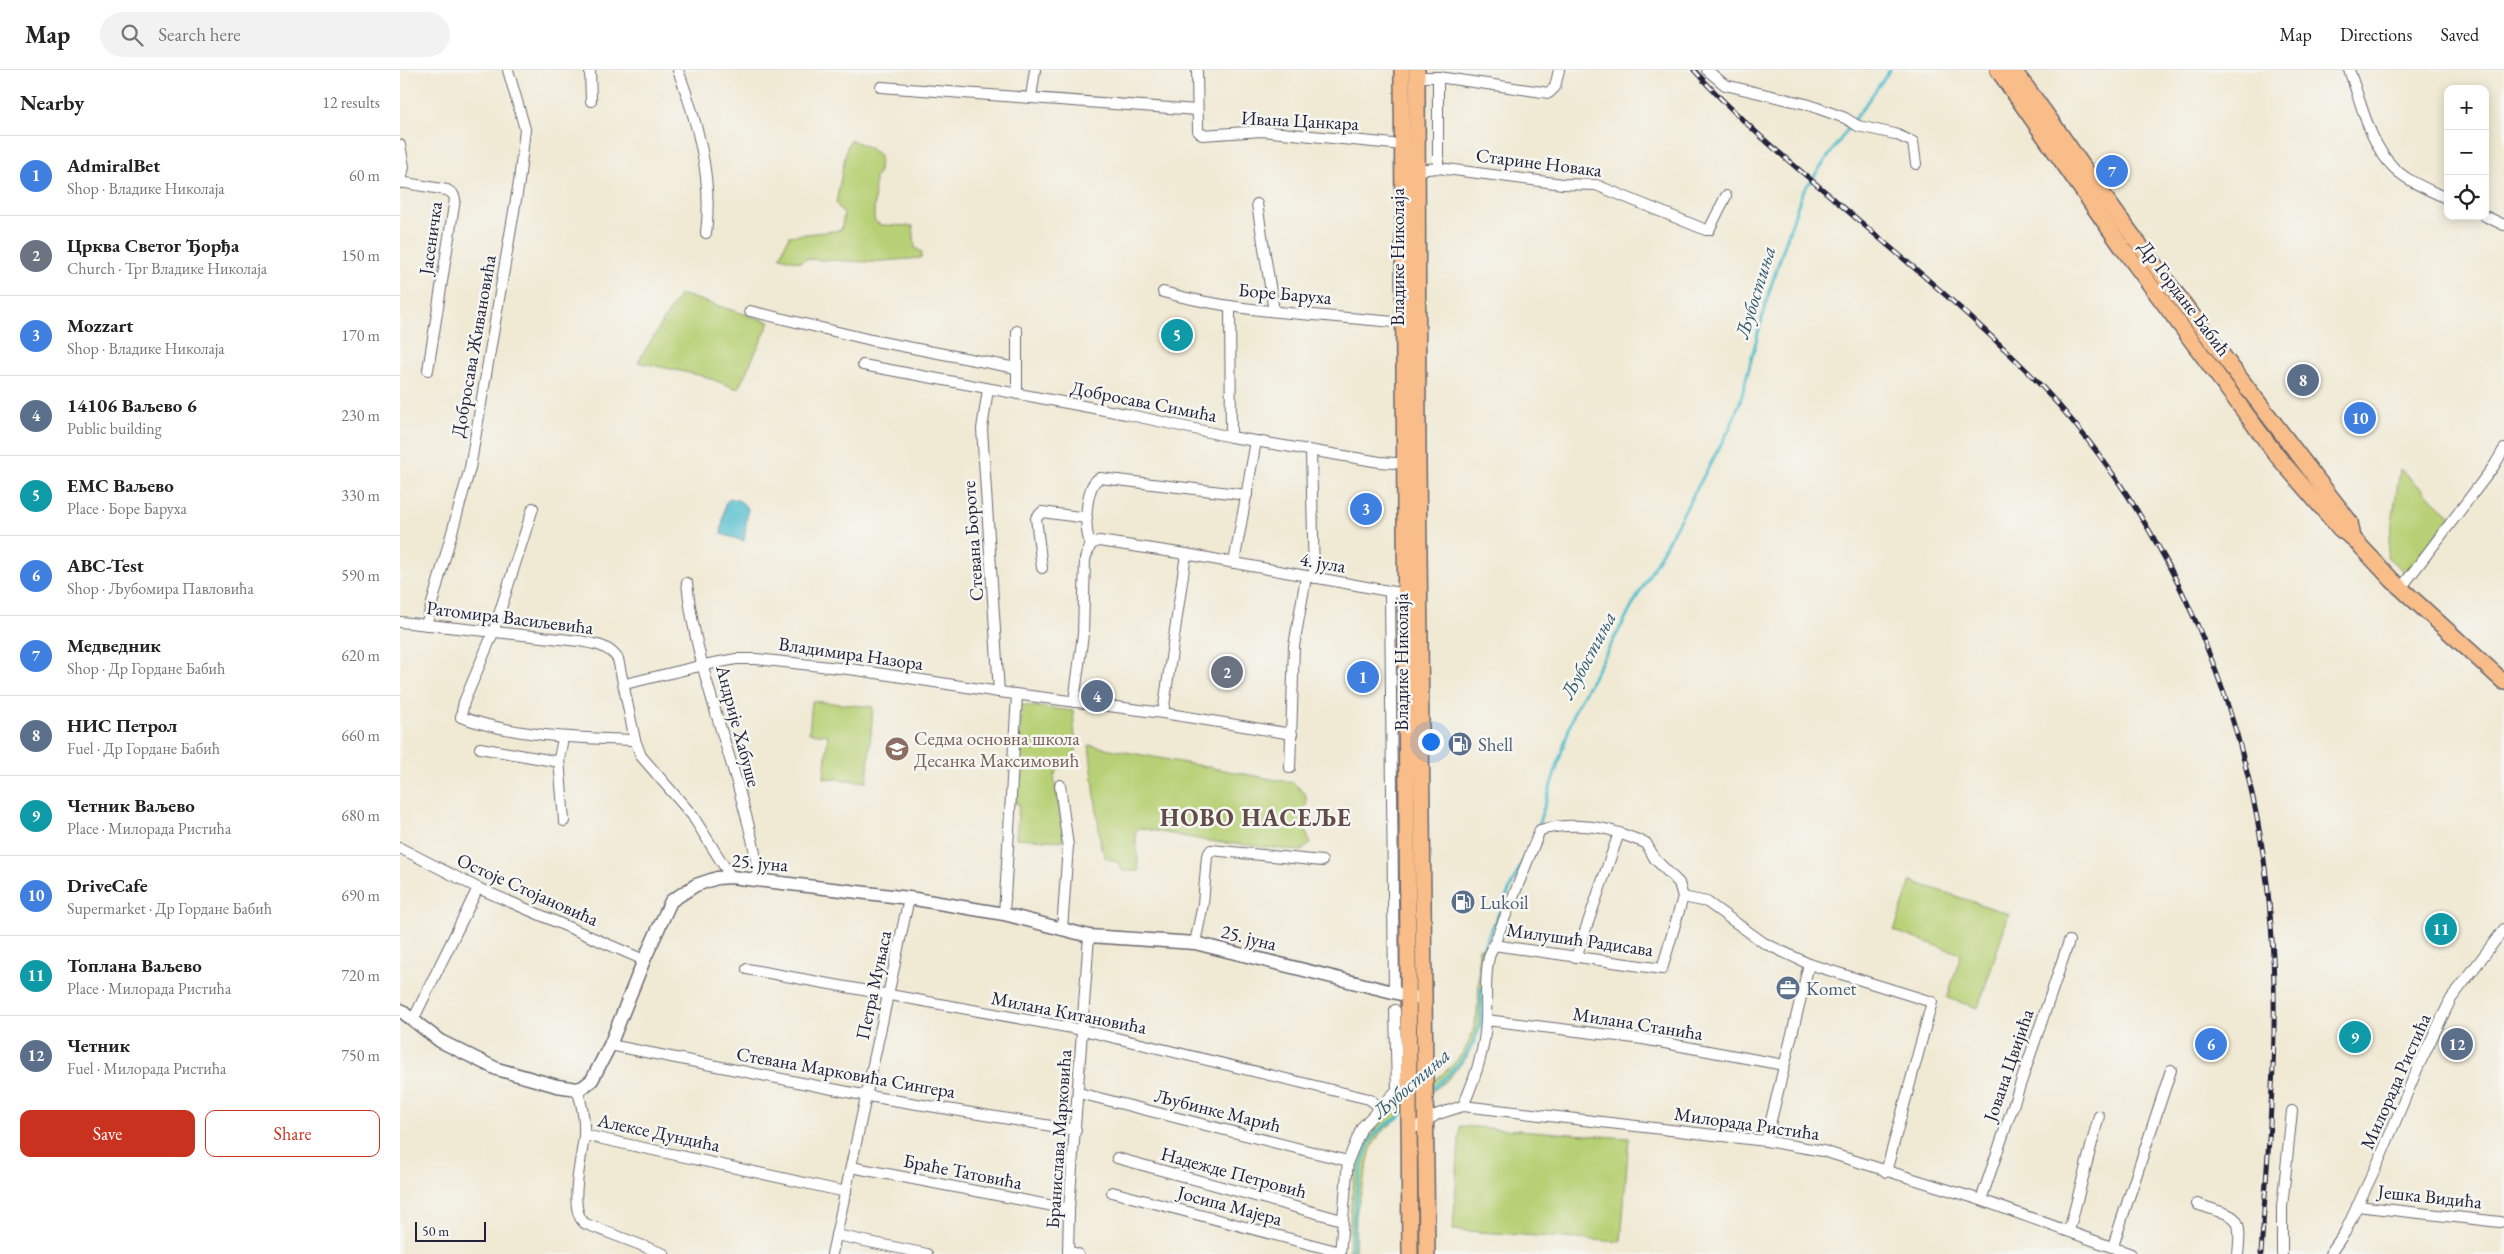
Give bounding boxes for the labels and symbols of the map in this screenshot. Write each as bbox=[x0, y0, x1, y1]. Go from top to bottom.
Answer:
street label: Ивана Цанкара bbox=[1240, 105, 1360, 136]
street label: Старине Новака bbox=[1475, 142, 1604, 183]
pin: 7 bbox=[2096, 152, 2128, 190]
street label: Владике Николаја bbox=[1385, 188, 1410, 326]
street label: Јасеничка bbox=[413, 199, 448, 278]
street label: Др Гордане Бабић bbox=[2133, 235, 2236, 361]
water label: Љубостиња bbox=[1728, 243, 1781, 342]
street label: Добросава Живановића bbox=[445, 253, 502, 439]
street label: Боре Баруха bbox=[1237, 277, 1333, 310]
pin: 5 bbox=[1161, 316, 1193, 354]
pin: 8 bbox=[2287, 361, 2319, 399]
street label: Добросава Симића bbox=[1069, 375, 1220, 428]
pin: 10 bbox=[2344, 399, 2376, 437]
street label: Стевана Бороте bbox=[956, 480, 989, 602]
pin: 3 bbox=[1350, 490, 1382, 528]
street label: 4. јула bbox=[1298, 546, 1348, 579]
street label: Владике Николаја bbox=[1389, 593, 1414, 731]
street label: Ратомира Васиљевића bbox=[425, 595, 595, 640]
water label: Љубостиња bbox=[1554, 607, 1622, 704]
street label: Владимира Назора bbox=[777, 631, 925, 676]
pin: 2 bbox=[1211, 653, 1243, 691]
pin: 1 bbox=[1347, 658, 1379, 696]
street label: Андрије Хабуше bbox=[710, 661, 767, 790]
pin: 4 bbox=[1081, 677, 1113, 715]
place label: Седма основна школа Десанка Максимовић bbox=[914, 726, 1080, 773]
your location bbox=[1418, 729, 1444, 755]
fuel station icon: Shell bbox=[1447, 731, 1473, 757]
place label: Shell bbox=[1478, 732, 1514, 757]
school or university icon: Седма основна школа Десанка Максимовић bbox=[884, 736, 910, 762]
district label: НОВО НАСЕЉЕ bbox=[1160, 802, 1352, 833]
street label: Остоје Стојановића bbox=[453, 847, 603, 932]
street label: 25. јуна bbox=[731, 848, 790, 877]
fuel station icon: Lukoil bbox=[1450, 889, 1476, 915]
place label: Lukoil bbox=[1480, 890, 1529, 915]
pin: 11 bbox=[2425, 910, 2457, 948]
street label: Милушић Радисава bbox=[1505, 917, 1655, 962]
street label: 25. јуна bbox=[1218, 919, 1280, 957]
street label: Петра Муњаса bbox=[850, 928, 897, 1042]
office icon: Komet bbox=[1775, 975, 1801, 1001]
place label: Komet bbox=[1806, 976, 1857, 1001]
street label: Милана Китановића bbox=[989, 985, 1149, 1040]
street label: Милана Станића bbox=[1571, 1001, 1705, 1046]
street label: Јована Цвијића bbox=[1977, 1005, 2040, 1127]
street label: Милорада Ристића bbox=[2354, 1009, 2437, 1153]
pin: 9 bbox=[2339, 1018, 2371, 1056]
pin: 6 bbox=[2195, 1025, 2227, 1063]
pin: 12 bbox=[2441, 1025, 2473, 1063]
street label: Стевана Марковића Сингера bbox=[734, 1041, 958, 1104]
water label: Љубостиња bbox=[1366, 1042, 1455, 1125]
street label: Бранислава Марковића bbox=[1040, 1048, 1077, 1229]
street label: Љубинке Марић bbox=[1152, 1083, 1284, 1138]
street label: Милорада Ристића bbox=[1673, 1101, 1822, 1146]
street label: Алексе Дундића bbox=[594, 1107, 723, 1158]
street label: Надежде Петровић bbox=[1158, 1141, 1310, 1204]
street label: Браће Татовића bbox=[901, 1148, 1025, 1195]
street label: Јешка Видића bbox=[2375, 1178, 2484, 1214]
street label: Јосипа Мајера bbox=[1173, 1179, 1285, 1232]
scale bar bbox=[415, 1219, 486, 1242]

